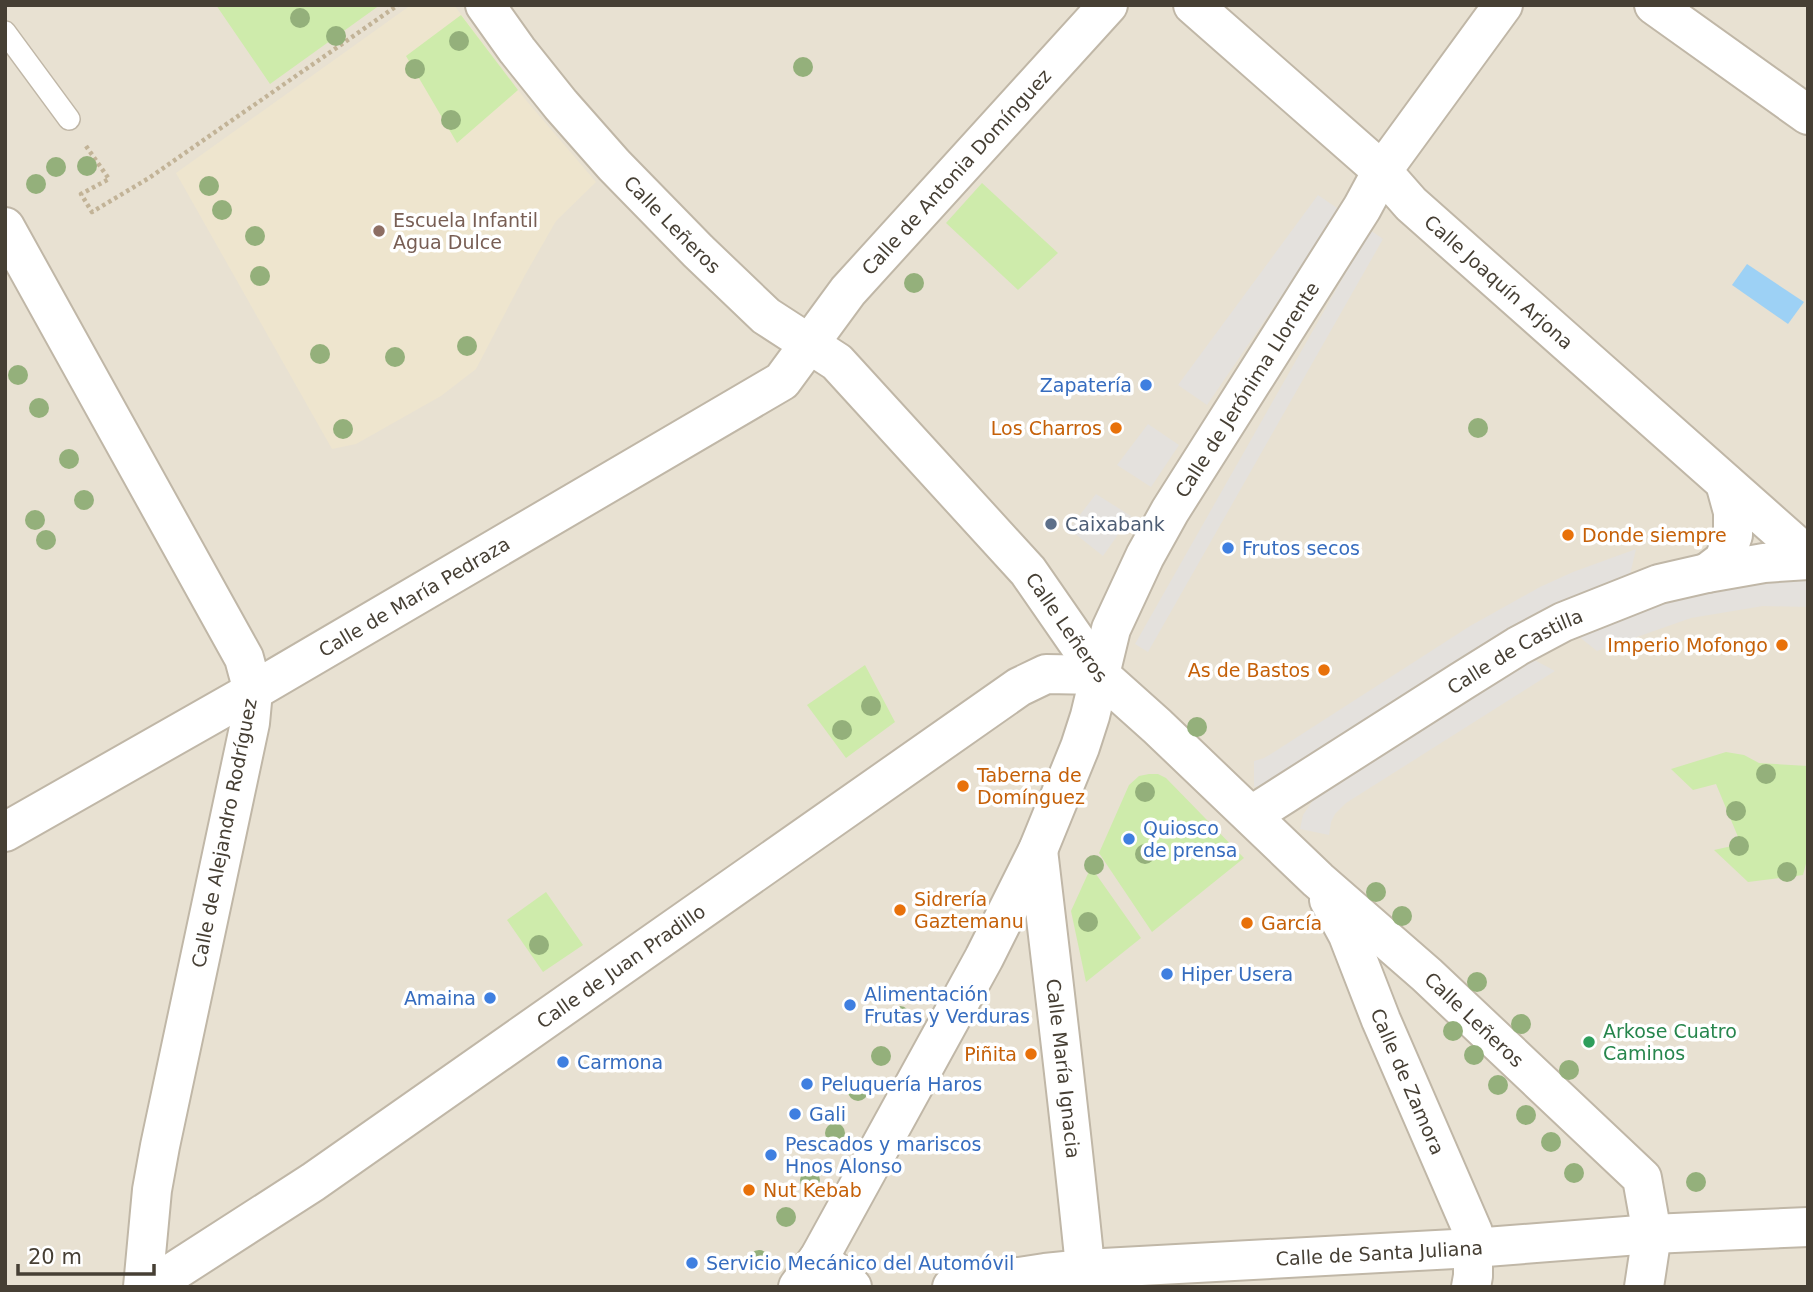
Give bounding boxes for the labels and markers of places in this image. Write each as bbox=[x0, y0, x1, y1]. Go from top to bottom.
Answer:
place label: Escuela Infantil Agua Dulce bbox=[393, 209, 538, 253]
marker: Escuela Infantil Agua Dulce bbox=[371, 223, 387, 239]
place label: Zapatería bbox=[1040, 374, 1132, 396]
marker: Zapatería bbox=[1138, 377, 1154, 393]
place label: Los Charros bbox=[991, 417, 1102, 439]
marker: Los Charros bbox=[1108, 420, 1124, 436]
place label: Caixabank bbox=[1065, 513, 1165, 535]
marker: Caixabank bbox=[1043, 516, 1059, 532]
place label: Donde siempre bbox=[1582, 524, 1727, 546]
marker: Donde siempre bbox=[1560, 527, 1576, 543]
place label: Frutos secos bbox=[1242, 537, 1360, 559]
marker: Frutos secos bbox=[1220, 540, 1236, 556]
place label: Imperio Mofongo bbox=[1607, 634, 1768, 656]
marker: Imperio Mofongo bbox=[1774, 637, 1790, 653]
place label: As de Bastos bbox=[1188, 659, 1310, 681]
marker: As de Bastos bbox=[1316, 662, 1332, 678]
place label: Taberna de Domínguez bbox=[976, 764, 1085, 808]
marker: Taberna de Domínguez bbox=[955, 778, 971, 794]
place label: Quiosco de prensa bbox=[1143, 817, 1238, 861]
marker: Quiosco de prensa bbox=[1121, 831, 1137, 847]
place label: Sidrería Gaztemanu bbox=[914, 888, 1024, 932]
marker: Sidrería Gaztemanu bbox=[892, 902, 908, 918]
place label: García bbox=[1261, 912, 1322, 934]
marker: García bbox=[1239, 915, 1255, 931]
place label: Hiper Usera bbox=[1181, 963, 1293, 985]
marker: Hiper Usera bbox=[1159, 966, 1175, 982]
place label: Alimentación Frutas y Verduras bbox=[864, 983, 1030, 1027]
place label: Amaina bbox=[404, 987, 476, 1009]
marker: Amaina bbox=[482, 990, 498, 1006]
marker: Alimentación Frutas y Verduras bbox=[842, 997, 858, 1013]
place label: Arkose Cuatro Caminos bbox=[1603, 1020, 1737, 1064]
marker: Arkose Cuatro Caminos bbox=[1581, 1034, 1597, 1050]
place label: Piñita bbox=[964, 1043, 1017, 1065]
marker: Piñita bbox=[1023, 1046, 1039, 1062]
place label: Carmona bbox=[577, 1051, 663, 1073]
marker: Carmona bbox=[555, 1054, 571, 1070]
place label: Peluquería Haros bbox=[821, 1073, 982, 1095]
marker: Peluquería Haros bbox=[799, 1076, 815, 1092]
place label: Gali bbox=[809, 1103, 846, 1125]
marker: Gali bbox=[787, 1106, 803, 1122]
place label: Pescados y mariscos Hnos Alonso bbox=[785, 1133, 981, 1177]
marker: Pescados y mariscos Hnos Alonso bbox=[763, 1147, 779, 1163]
place label: Nut Kebab bbox=[763, 1179, 862, 1201]
marker: Nut Kebab bbox=[741, 1182, 757, 1198]
place label: Servicio Mecánico del Automóvil bbox=[706, 1252, 1014, 1274]
marker: Servicio Mecánico del Automóvil bbox=[684, 1255, 700, 1271]

